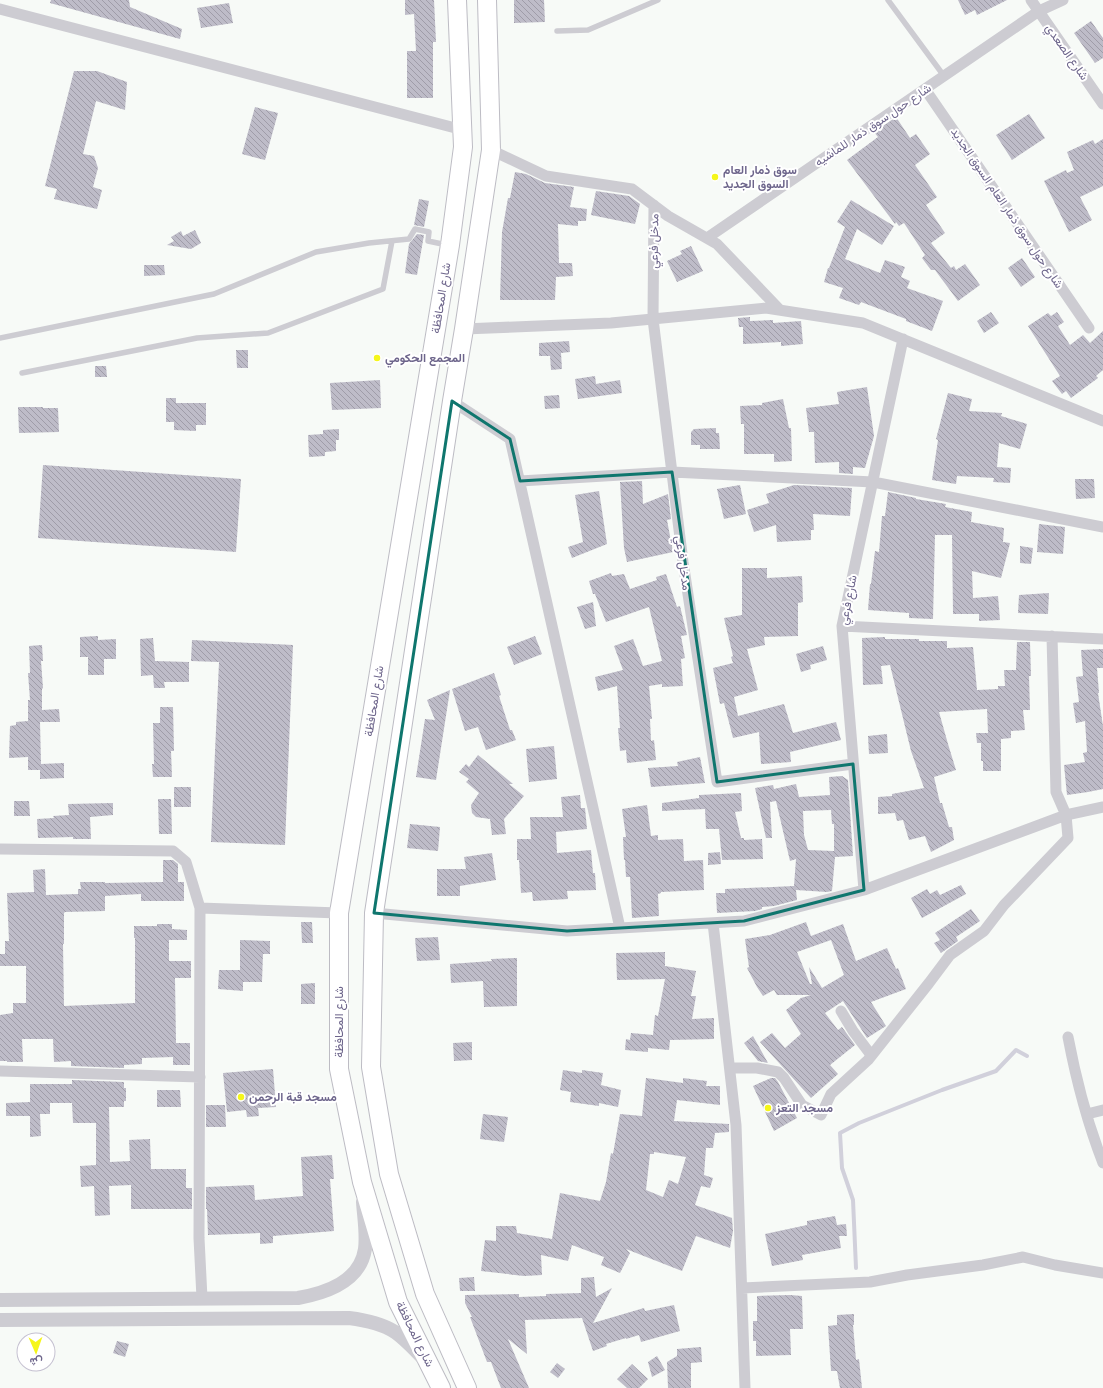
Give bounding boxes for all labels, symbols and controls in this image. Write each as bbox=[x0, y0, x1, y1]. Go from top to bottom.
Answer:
street label: شارع الصعدي bbox=[1040, 21, 1092, 85]
street label: شارع حول سوق ذمار للماشيه bbox=[812, 80, 935, 171]
street label: شارع حول سوق ذمار العام السوق الجديد bbox=[946, 125, 1067, 292]
place label: سوق ذمار العام السوق الجديد bbox=[723, 162, 797, 192]
marker: سوق ذمار العام السوق الجديد bbox=[710, 172, 720, 182]
street label: مدخل فرعي bbox=[646, 213, 664, 269]
street label: شارع المحافظة bbox=[428, 261, 455, 335]
place label: المجمع الحكومي bbox=[385, 350, 465, 368]
marker: المجمع الحكومي bbox=[372, 353, 382, 363]
street label: مدخل فرعي bbox=[669, 535, 695, 592]
street label: شارع فرعي bbox=[835, 574, 863, 627]
street label: شارع المحافظة bbox=[361, 664, 388, 738]
street label: شارع المحافظة bbox=[331, 986, 348, 1058]
place label: مسجد قبة الرحمن bbox=[249, 1089, 337, 1105]
marker: مسجد قبة الرحمن bbox=[236, 1092, 246, 1102]
place label: مسجد التعز bbox=[775, 1100, 833, 1116]
marker: مسجد التعز bbox=[763, 1103, 773, 1113]
street label: شارع المحافظة bbox=[391, 1298, 438, 1370]
north arrow bbox=[16, 1332, 56, 1372]
text: ش bbox=[29, 1355, 43, 1369]

